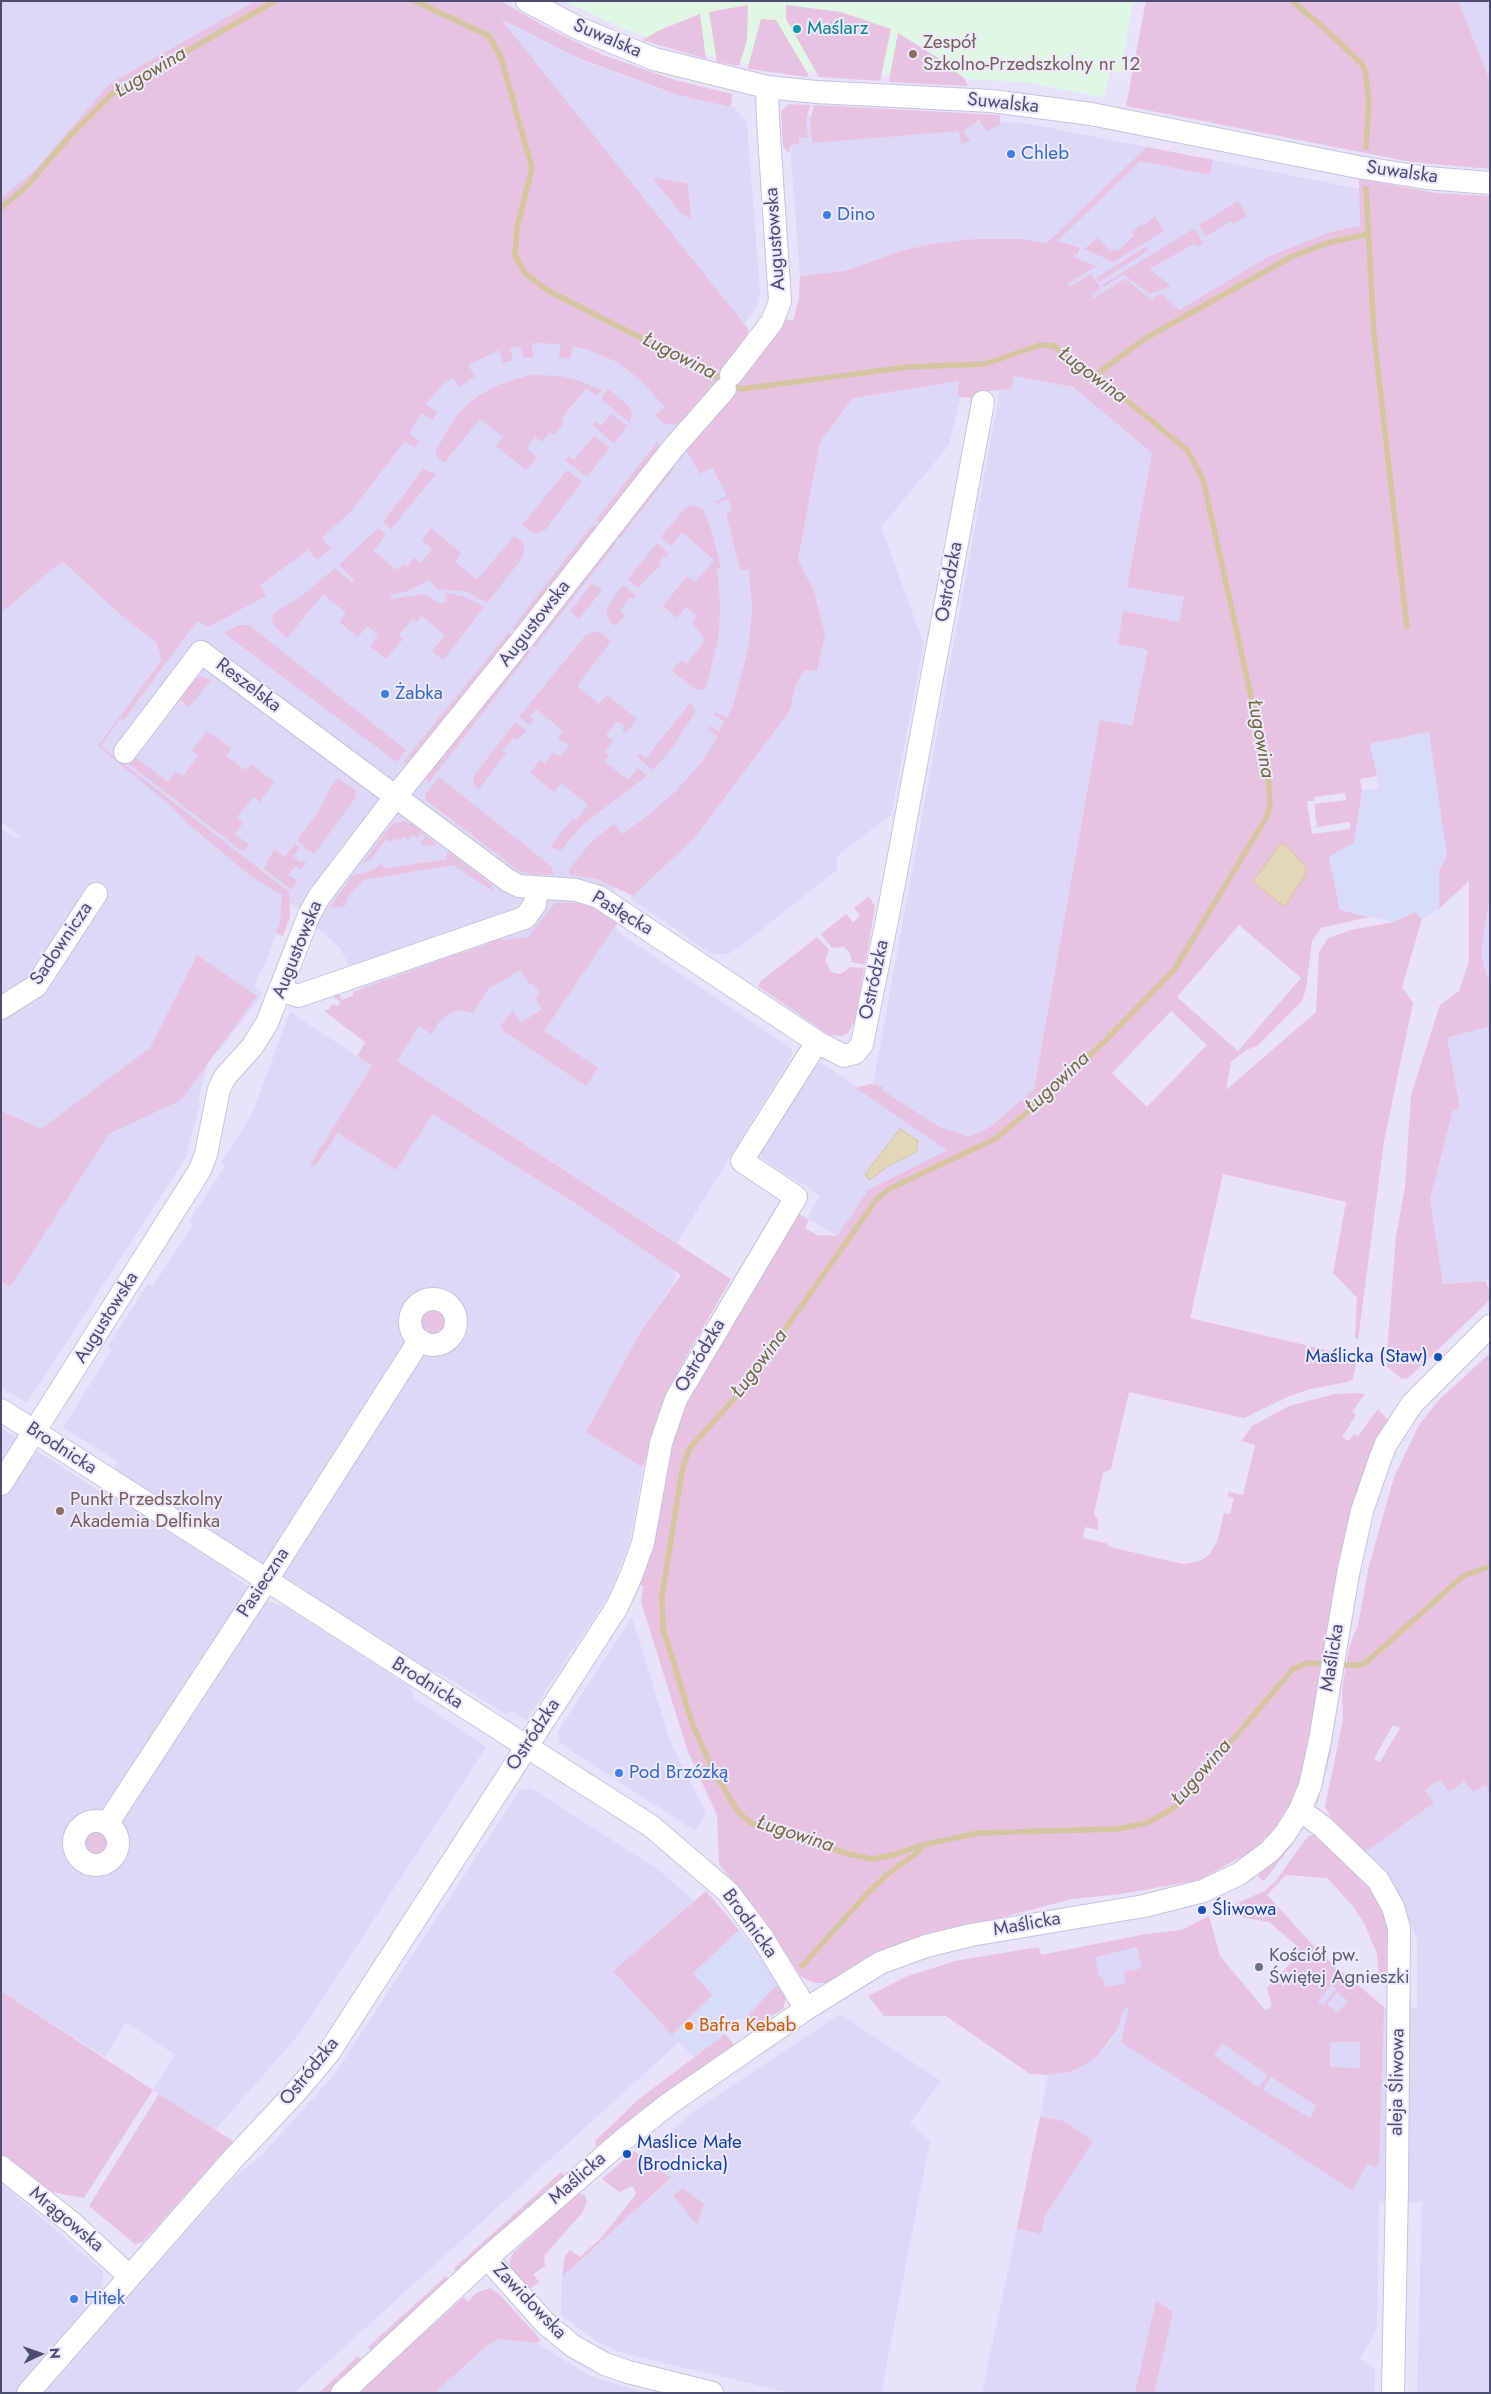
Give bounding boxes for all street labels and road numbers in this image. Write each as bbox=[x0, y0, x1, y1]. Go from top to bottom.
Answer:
street label: Suwalska bbox=[569, 14, 645, 64]
street label: Suwalska bbox=[966, 89, 1040, 119]
street label: Suwalska bbox=[1365, 157, 1439, 189]
street label: Augustowska bbox=[761, 187, 791, 291]
street label: Ostródzka bbox=[932, 540, 968, 624]
street label: Augustowska bbox=[494, 576, 576, 672]
street label: Reszelska bbox=[211, 654, 285, 718]
street label: Pasłęcka bbox=[587, 887, 657, 941]
street label: Sadownicza bbox=[26, 898, 98, 990]
street label: Augustowska bbox=[268, 898, 328, 1002]
street label: Ostródzka bbox=[855, 938, 895, 1022]
street label: Augustowska bbox=[70, 1268, 144, 1368]
street label: Ostródzka bbox=[671, 1315, 731, 1397]
street label: Brodnicka bbox=[21, 1418, 101, 1480]
street label: Pasieczna bbox=[233, 1544, 295, 1622]
street label: Maślicka bbox=[1316, 1623, 1350, 1693]
street label: Brodnicka bbox=[387, 1653, 467, 1715]
street label: Ostródzka bbox=[502, 1695, 566, 1775]
street label: Brodnicka bbox=[716, 1885, 782, 1963]
street label: Maślicka bbox=[991, 1908, 1063, 1942]
street label: aleja Śliwowa bbox=[1386, 2028, 1410, 2136]
street label: Ostródzka bbox=[276, 2033, 344, 2111]
street label: Maślicka bbox=[545, 2148, 611, 2210]
street label: Mrągowska bbox=[24, 2182, 108, 2258]
street label: Zawidowska bbox=[487, 2259, 571, 2345]

